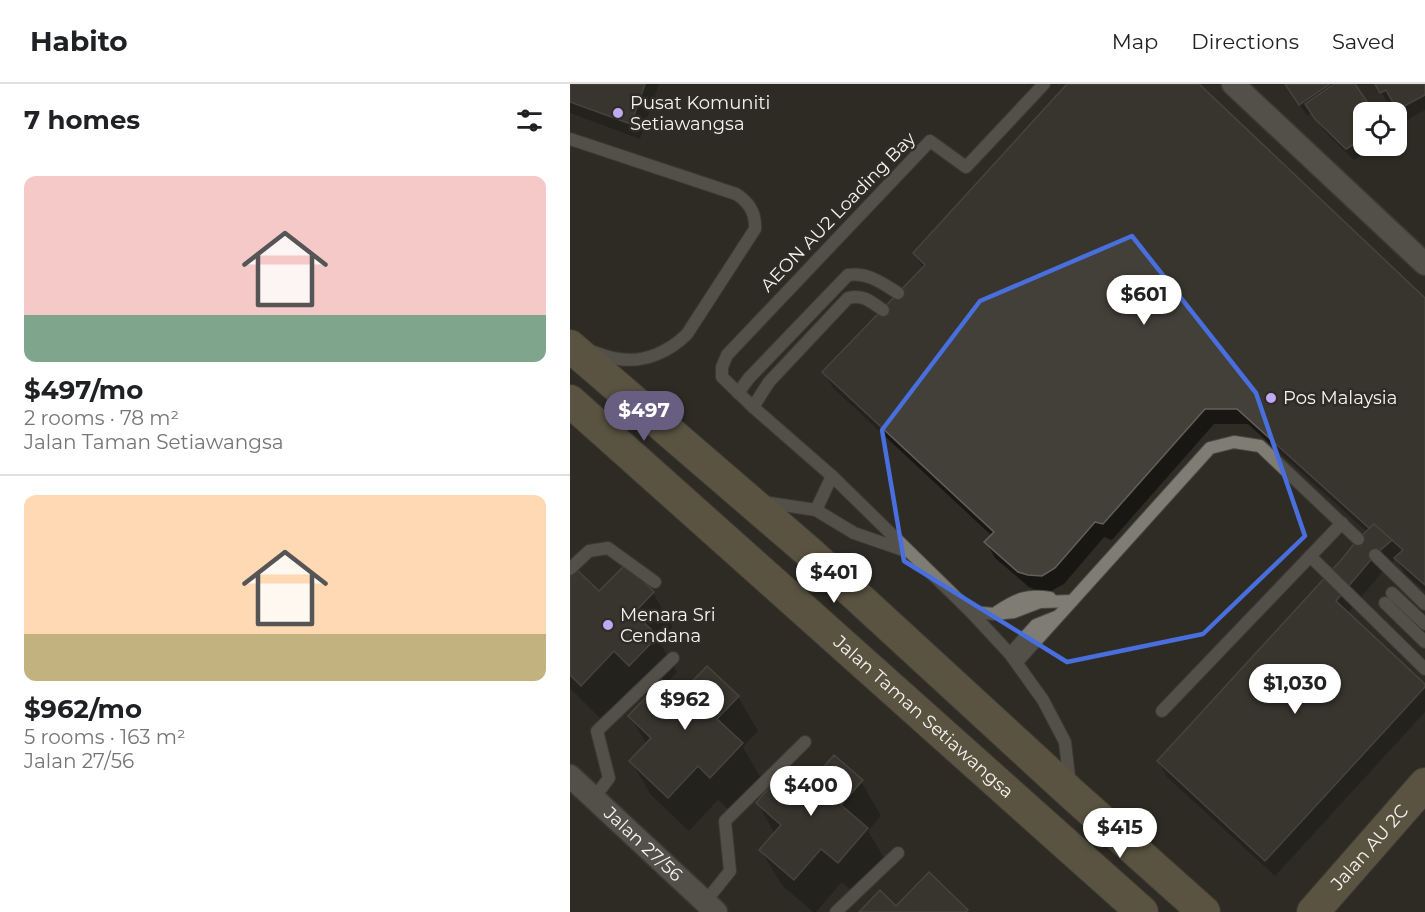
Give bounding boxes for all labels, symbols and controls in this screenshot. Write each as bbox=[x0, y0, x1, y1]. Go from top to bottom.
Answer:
text: Habito bbox=[30, 24, 128, 58]
text: Map bbox=[1112, 29, 1158, 54]
text: Directions bbox=[1191, 29, 1299, 54]
text: Saved bbox=[1332, 29, 1395, 54]
place label: Pusat Komuniti Setiawangsa bbox=[630, 92, 770, 135]
map controls bbox=[1353, 102, 1407, 156]
button: locate bbox=[1353, 102, 1407, 156]
text: 7 homes bbox=[24, 104, 140, 136]
icon: filters bbox=[513, 104, 546, 137]
marker: Pusat Komuniti Setiawangsa bbox=[611, 106, 625, 120]
street label: AEON AU2 Loading Bay bbox=[756, 127, 920, 296]
icon: home bbox=[231, 215, 339, 323]
pin: $601 bbox=[1108, 275, 1180, 326]
text: $601 bbox=[1121, 282, 1167, 306]
text: $497/mo bbox=[24, 374, 143, 406]
place label: Pos Malaysia bbox=[1283, 387, 1397, 409]
pin: $497 bbox=[608, 391, 680, 442]
marker: Pos Malaysia bbox=[1264, 391, 1278, 405]
text: $497 bbox=[618, 398, 670, 422]
text: 2 rooms · 78 m² bbox=[24, 406, 179, 430]
text: Jalan Taman Setiawangsa bbox=[24, 430, 284, 454]
icon: home bbox=[231, 534, 339, 642]
pin: $401 bbox=[798, 553, 870, 604]
text: $401 bbox=[810, 560, 858, 584]
place label: Menara Sri Cendana bbox=[620, 604, 716, 647]
marker: Menara Sri Cendana bbox=[601, 618, 615, 632]
street label: Jalan Taman Setiawangsa bbox=[828, 630, 1018, 803]
pin: $1,030 bbox=[1246, 664, 1344, 715]
text: $1,030 bbox=[1263, 671, 1327, 695]
pin: $962 bbox=[649, 680, 721, 731]
text: $962 bbox=[660, 687, 710, 711]
text: $962/mo bbox=[24, 693, 142, 725]
text: 5 rooms · 163 m² bbox=[24, 725, 186, 749]
text: Jalan 27/56 bbox=[24, 749, 134, 773]
pin: $400 bbox=[775, 766, 847, 817]
text: $400 bbox=[784, 773, 838, 797]
street label: Jalan AU 2C bbox=[1326, 800, 1413, 895]
street label: Jalan 27/56 bbox=[599, 802, 687, 886]
pin: $415 bbox=[1084, 808, 1156, 859]
text: $415 bbox=[1097, 815, 1143, 839]

